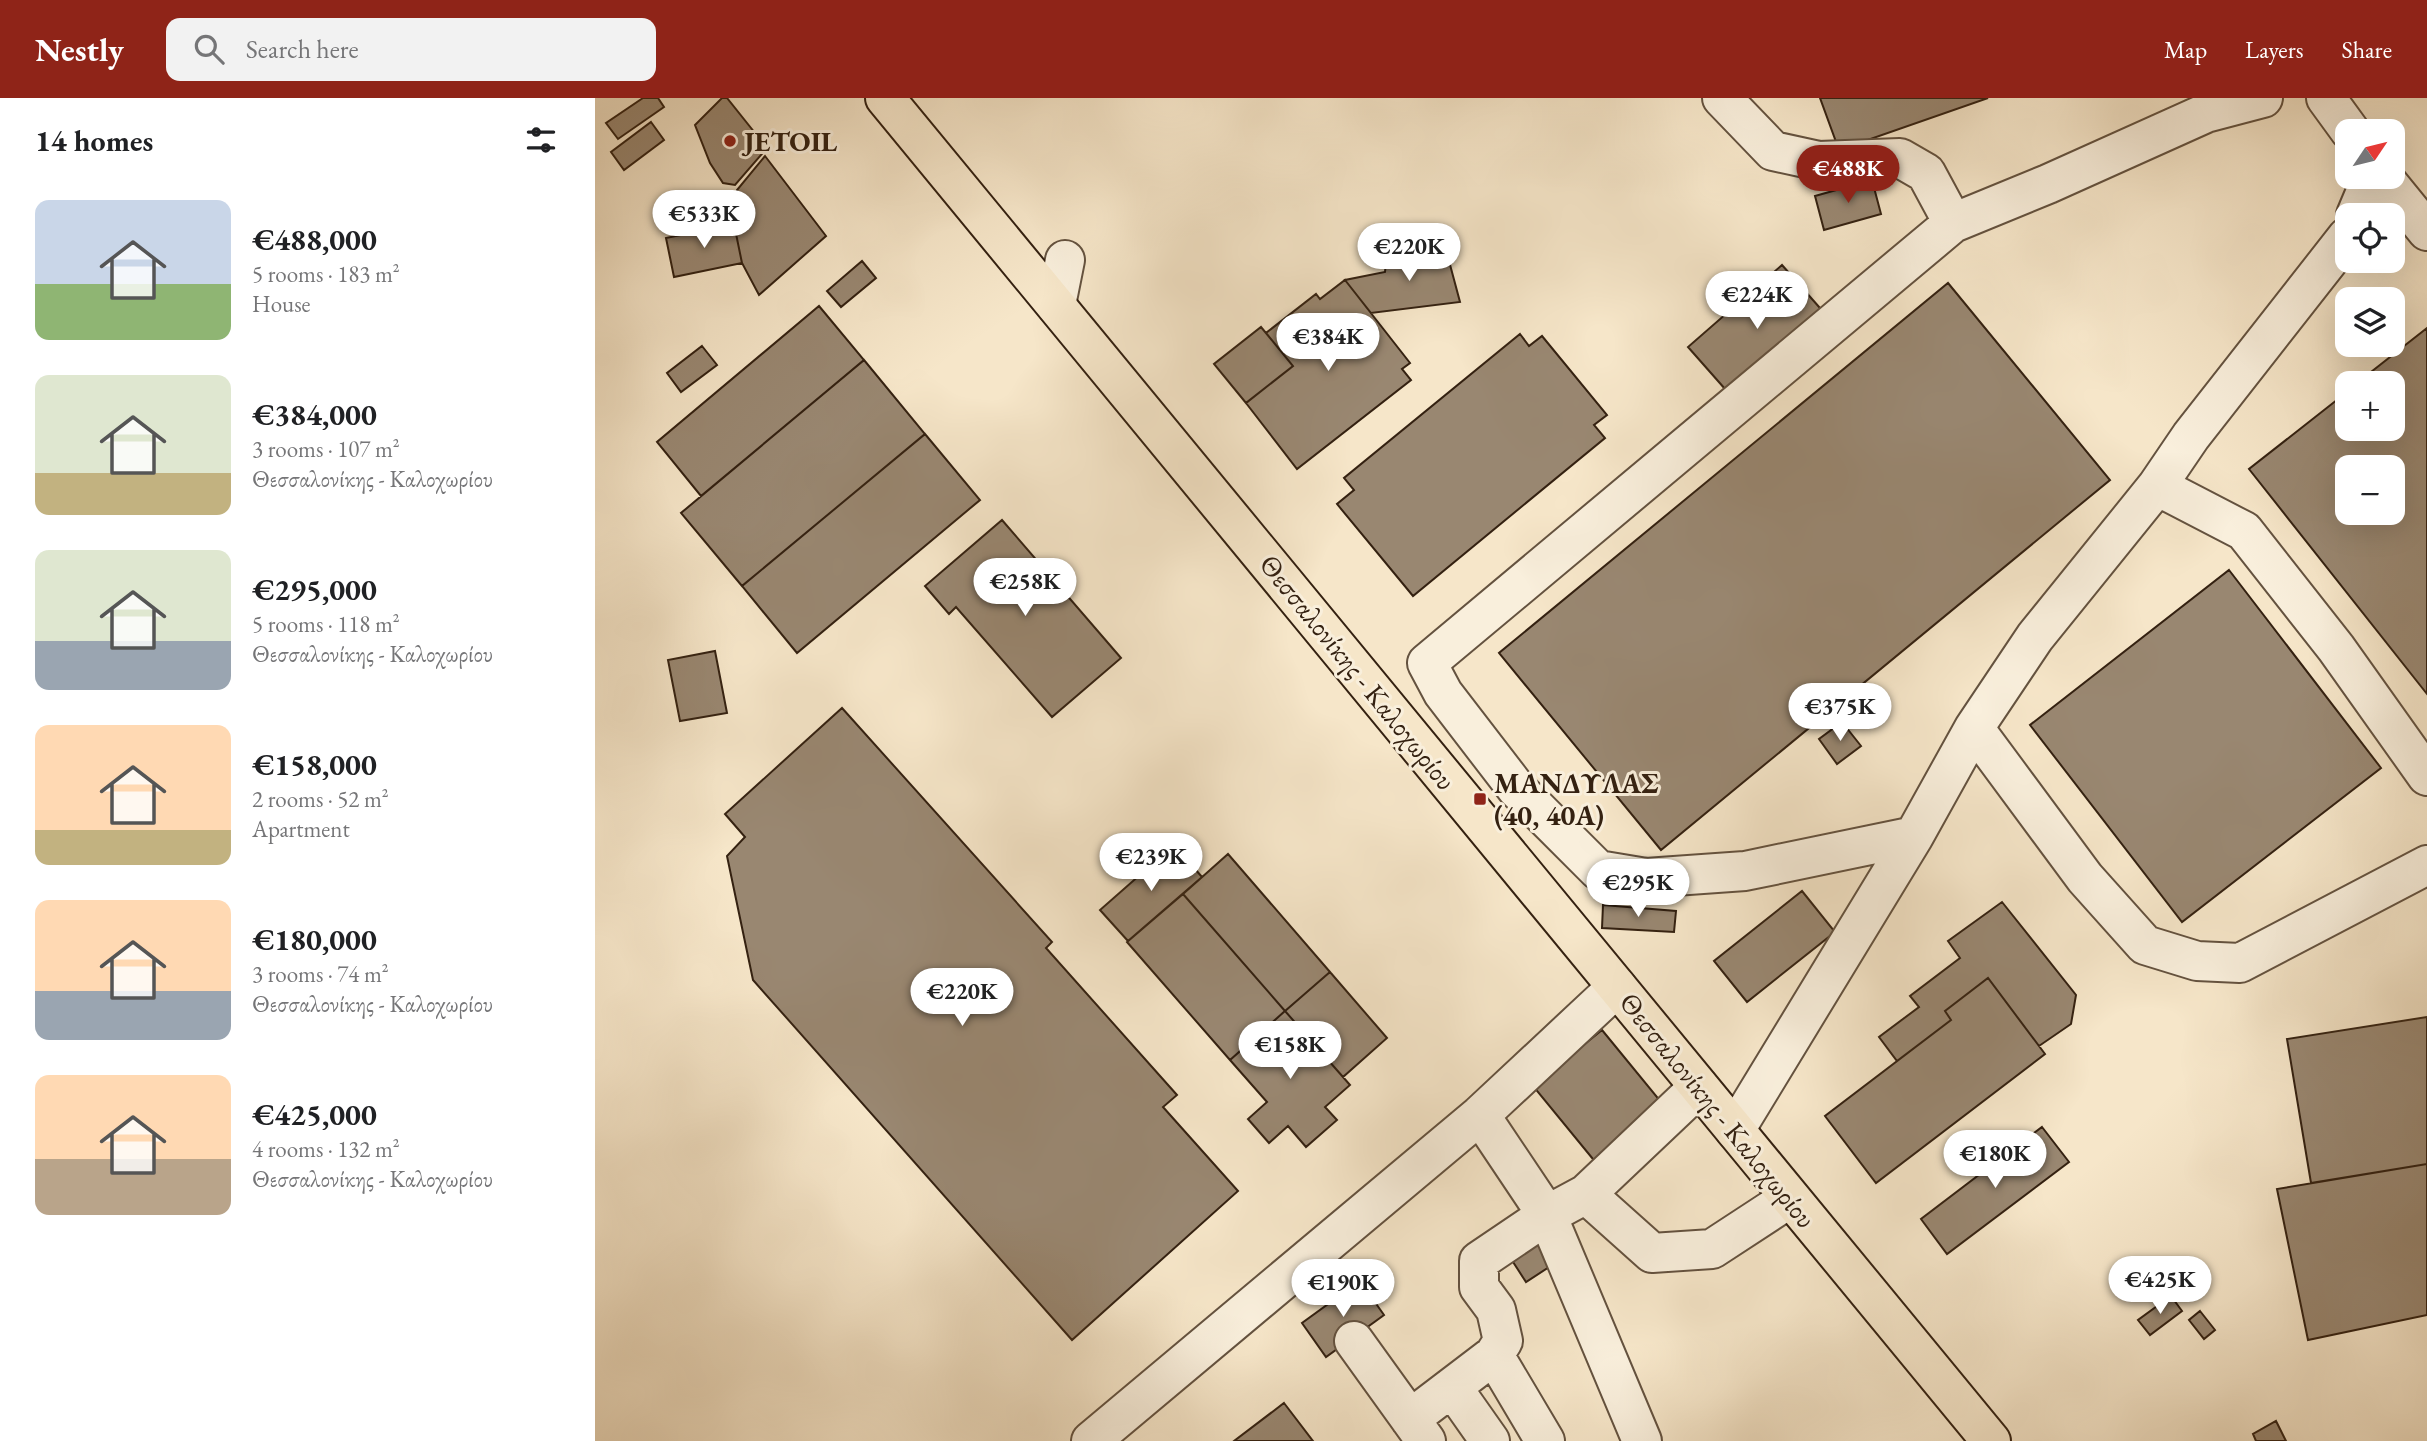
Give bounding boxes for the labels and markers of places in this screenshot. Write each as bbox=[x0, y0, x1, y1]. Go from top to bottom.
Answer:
place label: JETOIL bbox=[741, 123, 838, 159]
marker: JETOIL bbox=[722, 133, 738, 149]
pin: €488K bbox=[1799, 146, 1897, 205]
pin: €533K bbox=[655, 190, 753, 250]
pin: €220K bbox=[1360, 223, 1458, 283]
pin: €224K bbox=[1708, 272, 1806, 331]
pin: €384K bbox=[1279, 314, 1377, 373]
pin: €258K bbox=[976, 559, 1074, 618]
pin: €375K bbox=[1791, 684, 1889, 743]
place label: ΜΑΝΔΥΛΑΣ (40, 40Α) bbox=[1494, 765, 1658, 833]
marker: ΜΑΝΔΥΛΑΣ (40, 40Α) bbox=[1472, 791, 1488, 807]
pin: €239K bbox=[1102, 834, 1200, 893]
pin: €295K bbox=[1589, 860, 1687, 919]
pin: €220K bbox=[913, 968, 1011, 1028]
pin: €158K bbox=[1241, 1021, 1339, 1081]
pin: €180K bbox=[1946, 1130, 2044, 1190]
pin: €425K bbox=[2111, 1256, 2209, 1316]
pin: €190K bbox=[1294, 1260, 1392, 1319]

